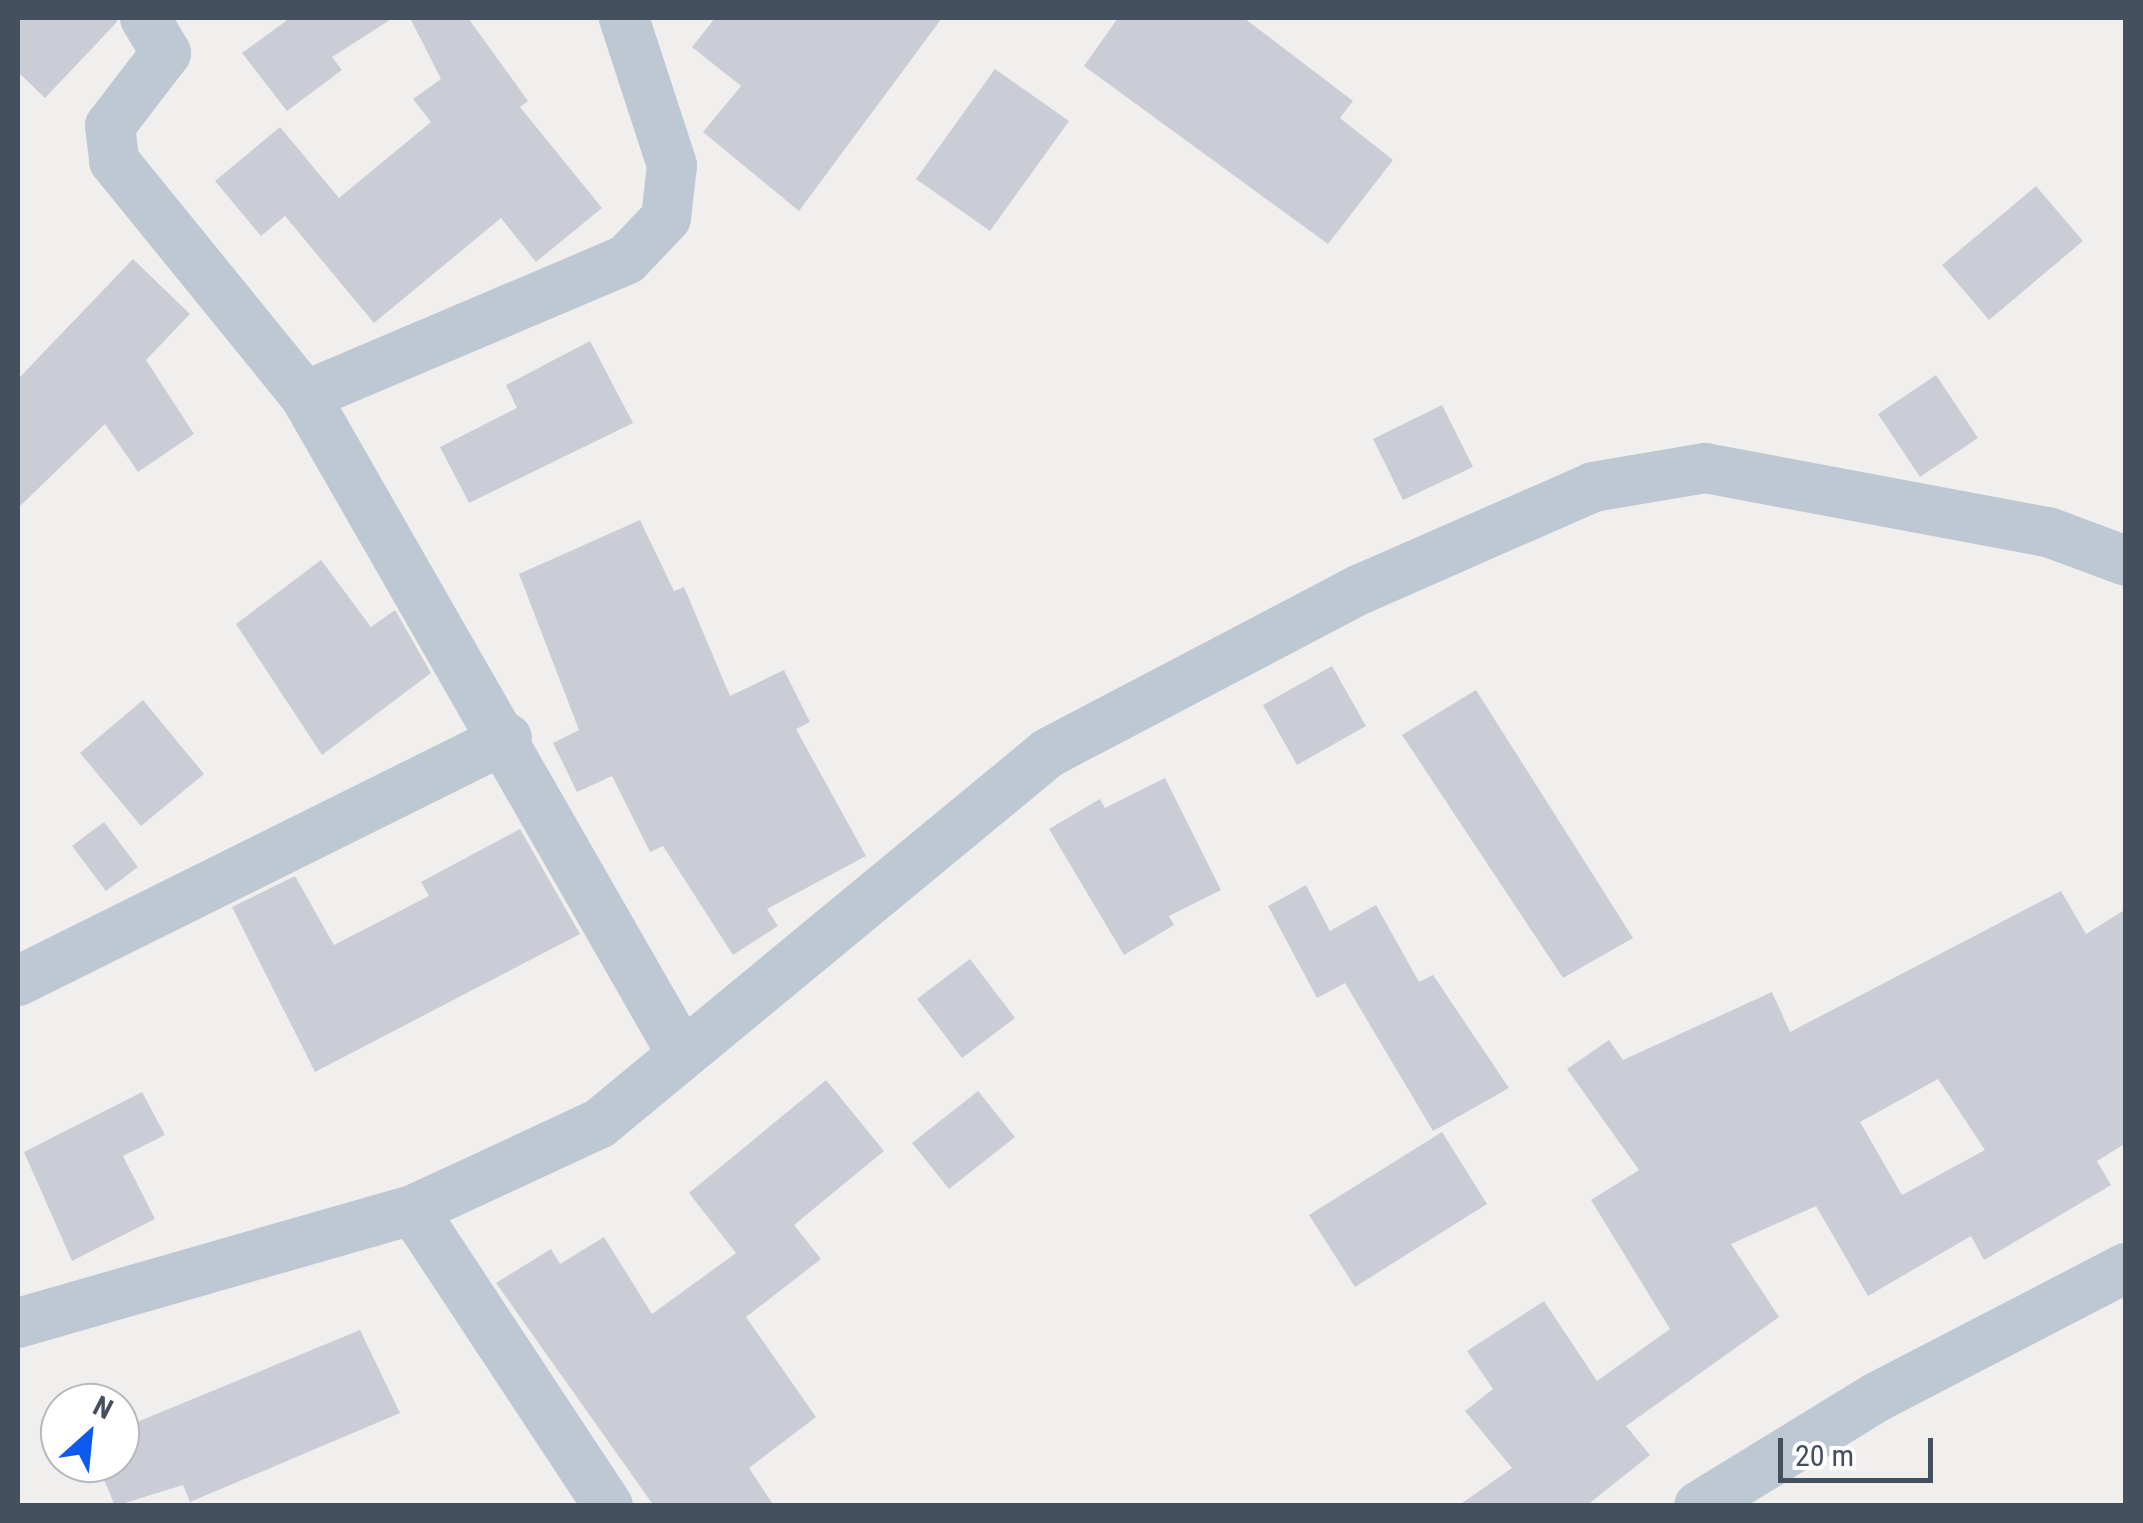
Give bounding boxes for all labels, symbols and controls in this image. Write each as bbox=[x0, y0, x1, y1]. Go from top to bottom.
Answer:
north arrow bbox=[40, 1383, 140, 1483]
text: N bbox=[88, 1389, 118, 1426]
scale bar bbox=[1783, 1418, 1938, 1480]
text: 20 m bbox=[1795, 1438, 1854, 1473]

